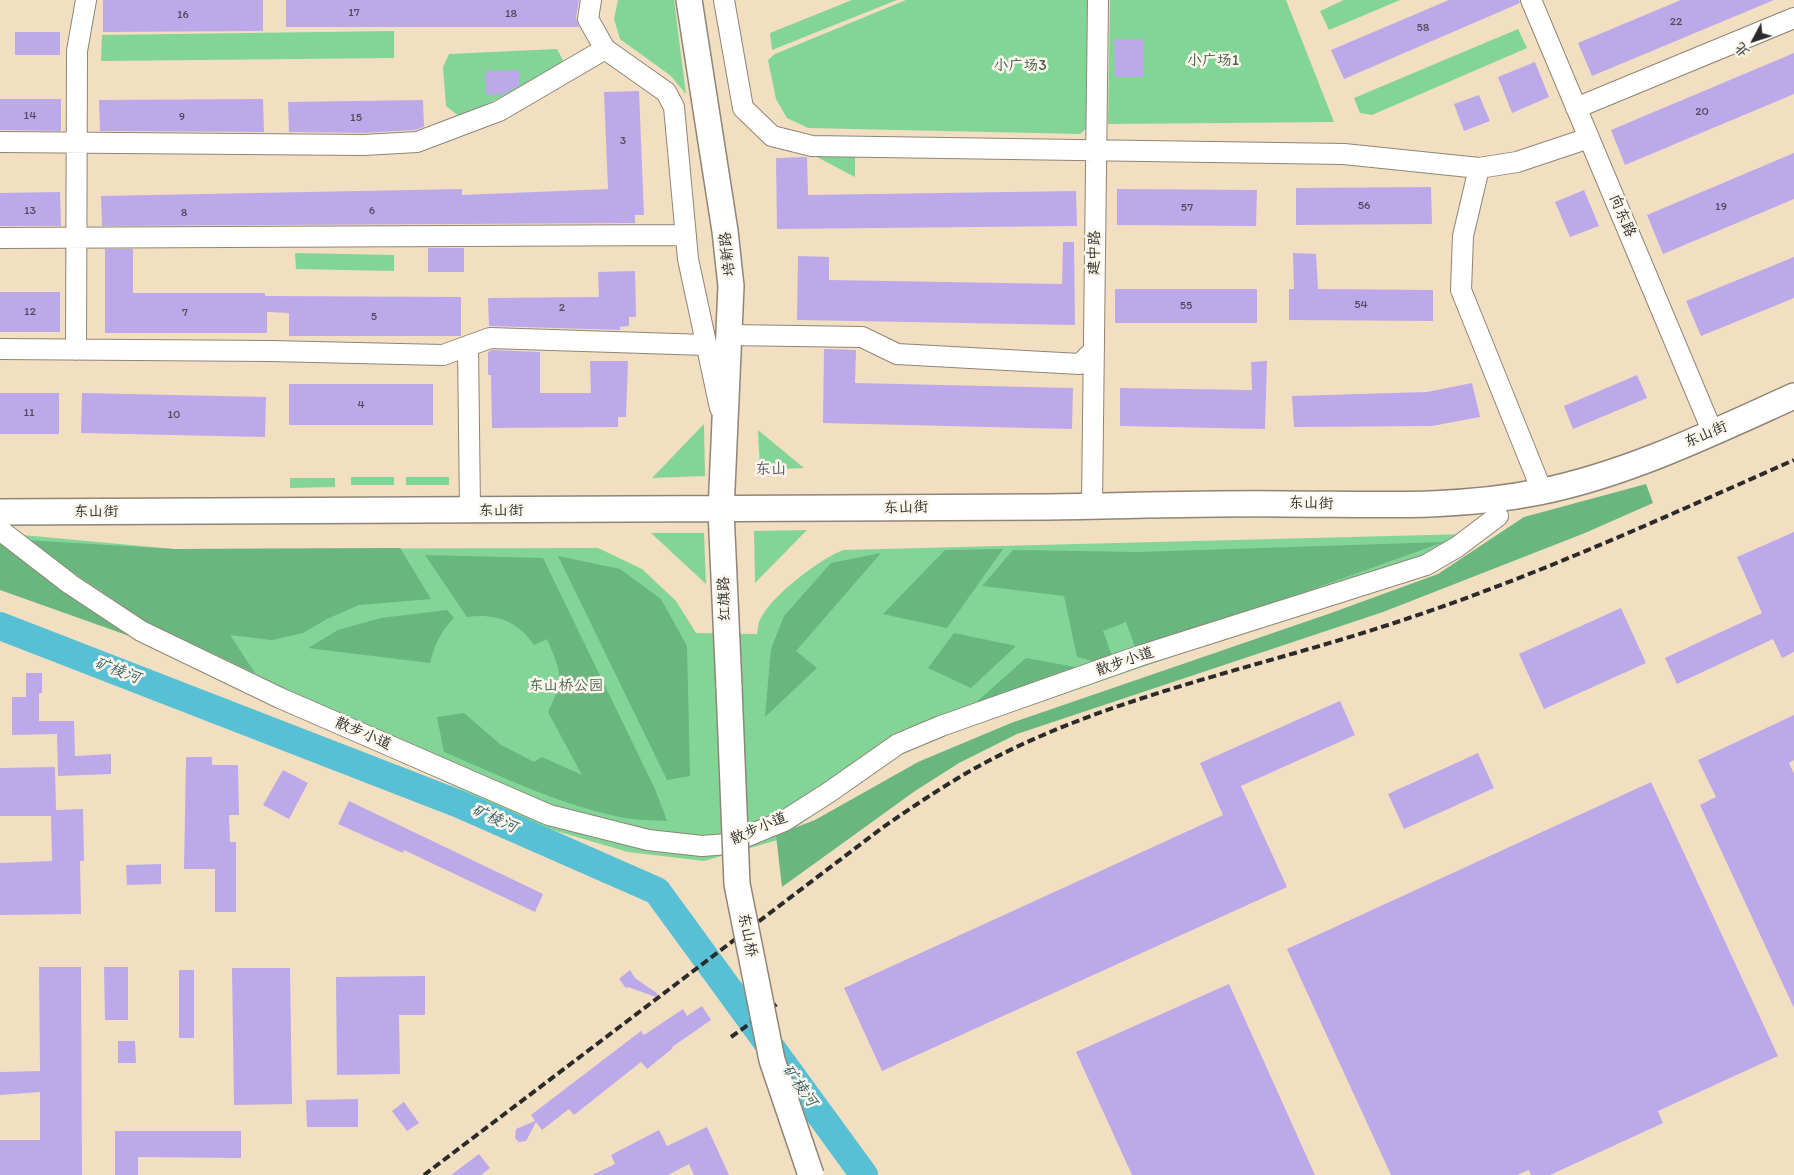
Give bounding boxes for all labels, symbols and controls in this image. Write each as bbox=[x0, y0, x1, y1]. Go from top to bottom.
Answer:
house number: 17 bbox=[348, 6, 360, 20]
house number: 18 bbox=[505, 7, 517, 21]
house number: 16 bbox=[177, 8, 189, 22]
house number: 22 bbox=[1670, 15, 1682, 29]
north arrow bbox=[1729, 15, 1779, 65]
house number: 58 bbox=[1417, 21, 1429, 35]
text: 北 bbox=[1731, 39, 1753, 61]
park label: 小广场1 bbox=[1187, 52, 1239, 70]
park label: 小广场3 bbox=[993, 57, 1047, 75]
house number: 20 bbox=[1695, 105, 1709, 119]
house number: 14 bbox=[24, 109, 36, 123]
house number: 9 bbox=[179, 110, 185, 124]
house number: 15 bbox=[350, 111, 362, 125]
house number: 3 bbox=[620, 134, 626, 148]
street label: 向东路 bbox=[1605, 192, 1639, 240]
house number: 56 bbox=[1358, 199, 1370, 213]
house number: 19 bbox=[1715, 200, 1727, 214]
house number: 57 bbox=[1181, 201, 1193, 215]
house number: 13 bbox=[24, 204, 36, 218]
house number: 6 bbox=[369, 204, 375, 218]
house number: 8 bbox=[181, 206, 187, 220]
street label: 建中路 bbox=[1086, 230, 1104, 276]
street label: 培新路 bbox=[717, 231, 739, 277]
house number: 54 bbox=[1354, 298, 1368, 312]
house number: 55 bbox=[1180, 299, 1192, 313]
house number: 2 bbox=[559, 301, 565, 315]
house number: 12 bbox=[24, 305, 36, 319]
house number: 7 bbox=[182, 306, 188, 320]
house number: 5 bbox=[371, 310, 377, 324]
house number: 4 bbox=[357, 398, 365, 412]
house number: 11 bbox=[23, 406, 35, 420]
house number: 10 bbox=[168, 408, 180, 422]
street label: 东山街 bbox=[1682, 418, 1730, 452]
district label: 东山 bbox=[755, 460, 787, 480]
street label: 东山街 bbox=[1288, 495, 1334, 513]
street label: 东山街 bbox=[883, 499, 929, 517]
street label: 东山街 bbox=[479, 502, 523, 520]
street label: 东山街 bbox=[74, 503, 118, 521]
street label: 红旗路 bbox=[715, 576, 735, 622]
street label: 散步小道 bbox=[1094, 644, 1156, 680]
water label: 矿棱河 bbox=[91, 653, 143, 689]
park label: 东山桥公园 bbox=[529, 677, 603, 695]
street label: 散步小道 bbox=[332, 714, 394, 754]
water label: 矿棱河 bbox=[468, 800, 520, 838]
street label: 散步小道 bbox=[728, 809, 790, 849]
street label: 东山桥 bbox=[734, 911, 760, 959]
water label: 矿棱河 bbox=[777, 1061, 821, 1111]

